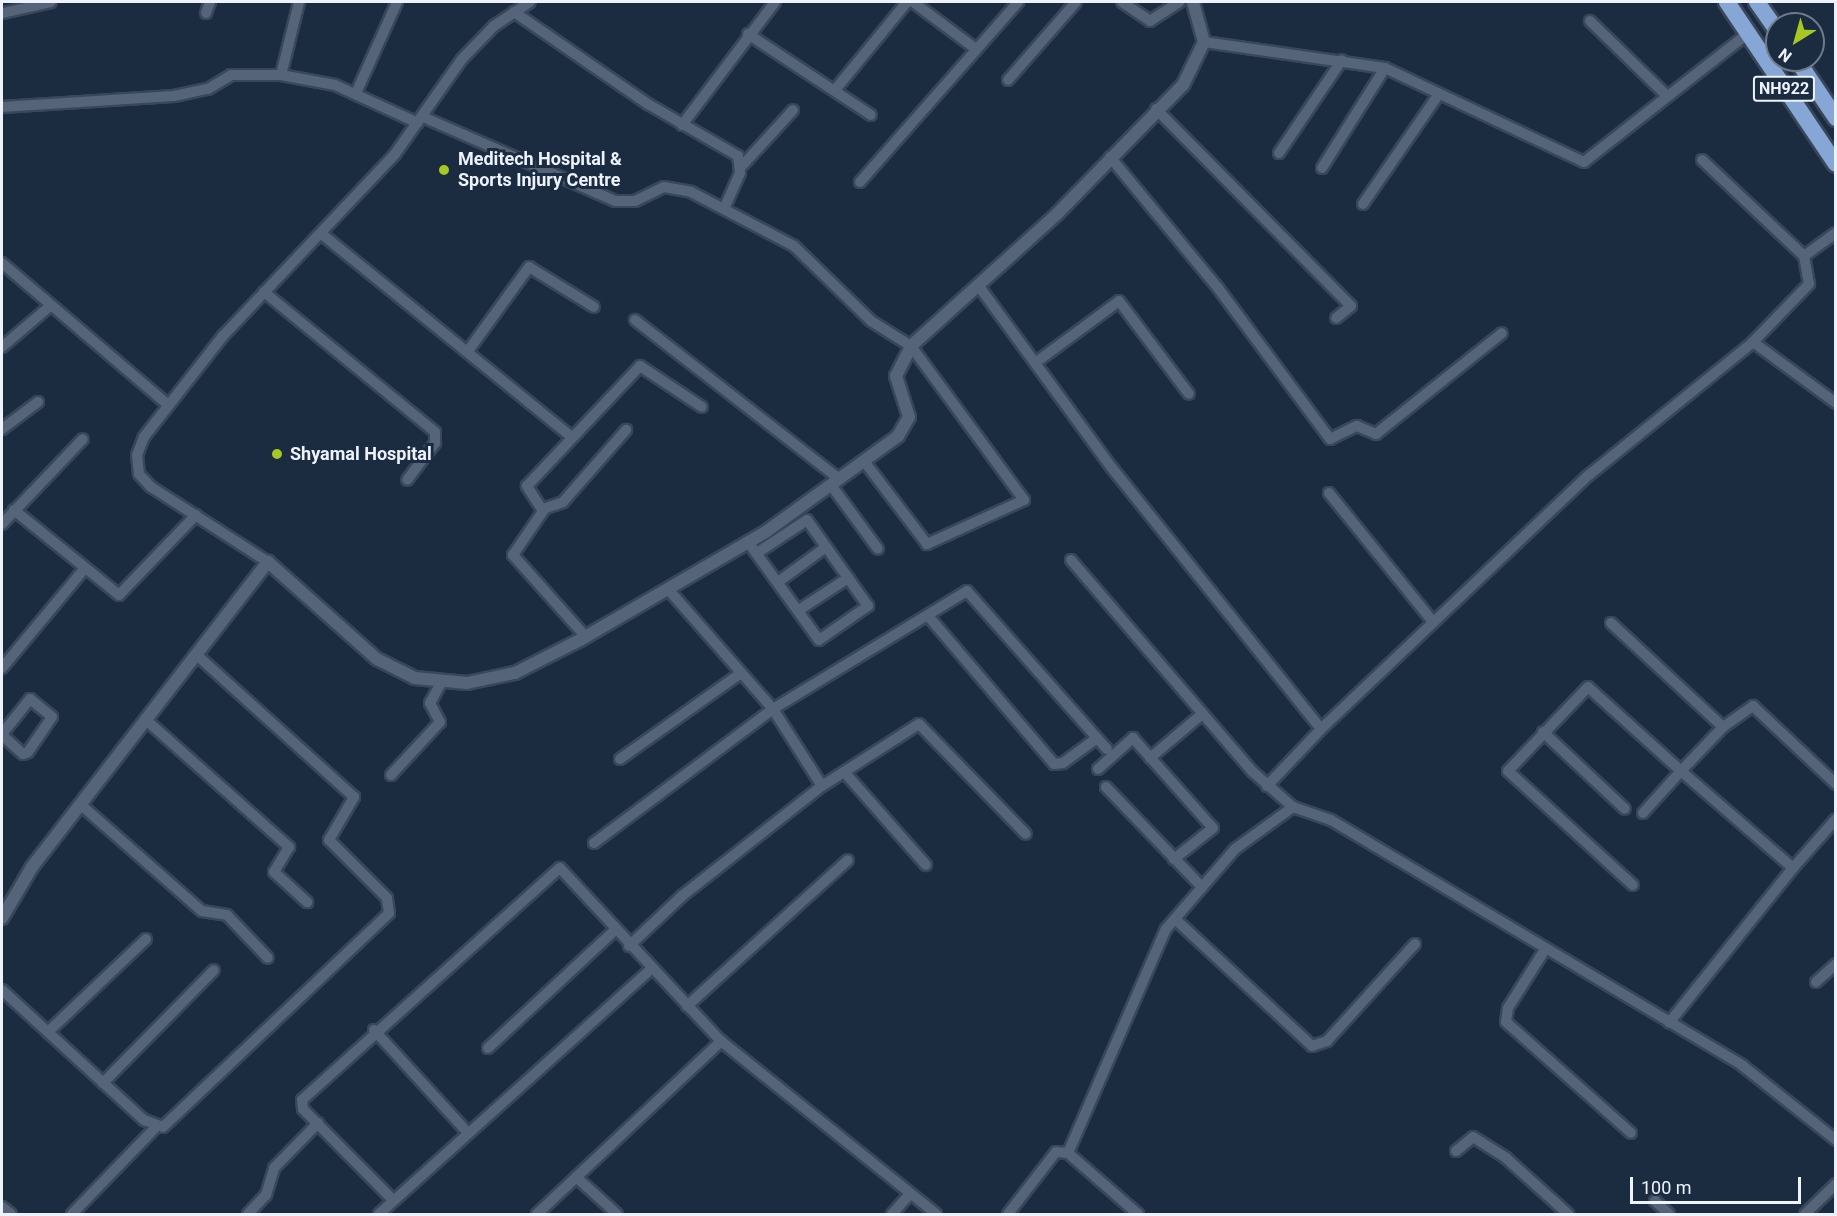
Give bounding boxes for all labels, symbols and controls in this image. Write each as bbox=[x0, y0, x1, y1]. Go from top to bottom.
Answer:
north arrow bbox=[1765, 12, 1825, 72]
text: N bbox=[1775, 44, 1795, 66]
road number: NH922 bbox=[1752, 76, 1816, 102]
place label: Meditech Hospital & Sports Injury Centre bbox=[458, 149, 622, 192]
marker: Meditech Hospital & Sports Injury Centre bbox=[435, 161, 453, 179]
place label: Shyamal Hospital bbox=[290, 443, 432, 465]
marker: Shyamal Hospital bbox=[268, 445, 286, 463]
scale bar bbox=[1633, 1165, 1804, 1203]
text: 100 m bbox=[1641, 1177, 1692, 1198]

